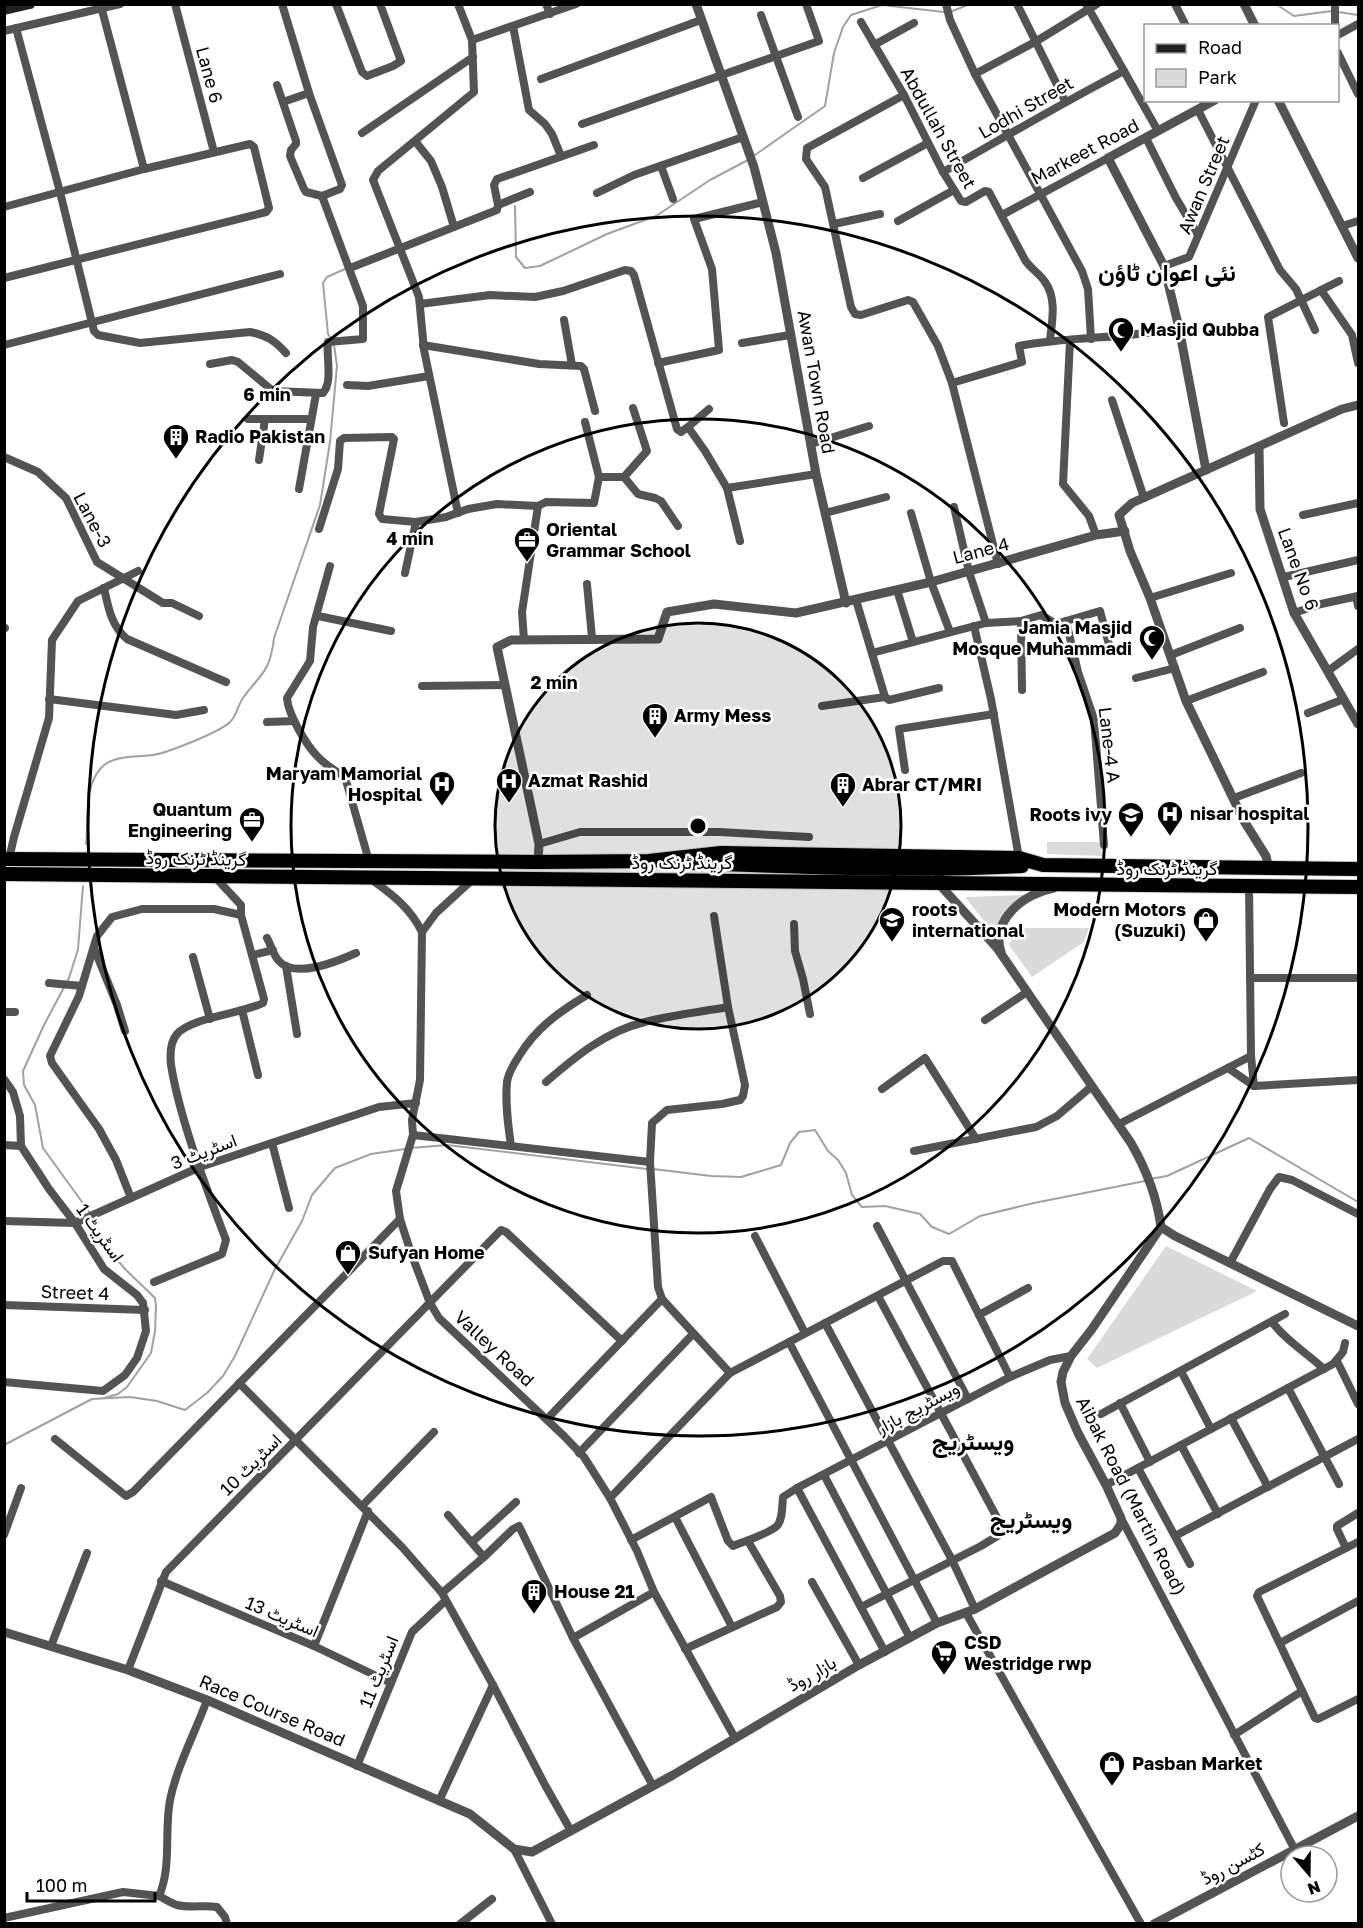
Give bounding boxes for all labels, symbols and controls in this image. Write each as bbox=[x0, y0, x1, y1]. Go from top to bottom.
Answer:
legend bbox=[1144, 24, 1339, 102]
text: Road bbox=[1198, 36, 1242, 58]
street label: Lane 6 bbox=[192, 44, 228, 105]
street label: Abdullah Street bbox=[896, 63, 981, 192]
text: Park bbox=[1198, 66, 1237, 88]
street label: Lodhi Street bbox=[974, 71, 1077, 143]
street label: Markeet Road bbox=[1027, 113, 1142, 189]
street label: Awan Street bbox=[1173, 132, 1234, 237]
district label: نئی اعوان ٹاؤن bbox=[1098, 257, 1236, 288]
street label: Awan Town Road bbox=[794, 308, 840, 455]
mosque icon: Masjid Qubba bbox=[1106, 315, 1136, 353]
place label: Masjid Qubba bbox=[1140, 318, 1259, 340]
text: 6 min bbox=[243, 383, 291, 405]
building icon: Radio Pakistan bbox=[161, 422, 191, 460]
place label: Radio Pakistan bbox=[195, 425, 325, 447]
street label: Lane-3 bbox=[69, 488, 117, 551]
place label: Oriental Grammar School bbox=[546, 518, 691, 561]
street label: Lane No 6 bbox=[1274, 524, 1324, 613]
office icon: Oriental Grammar School bbox=[512, 525, 542, 563]
text: 4 min bbox=[386, 527, 434, 549]
street label: Lane 4 bbox=[950, 532, 1011, 568]
place label: Jamia Masjid Mosque Muhammadi bbox=[952, 616, 1132, 659]
mosque icon: Jamia Masjid Mosque Muhammadi bbox=[1137, 623, 1167, 661]
text: 2 min bbox=[530, 671, 578, 693]
building icon: Army Mess bbox=[640, 701, 670, 739]
place label: Army Mess bbox=[674, 704, 771, 726]
street label: Lane-4 A bbox=[1094, 706, 1126, 784]
place label: Maryam Mamorial Hospital bbox=[266, 762, 422, 805]
hospital icon: Azmat Rashid bbox=[494, 766, 524, 804]
hospital icon: Maryam Mamorial Hospital bbox=[427, 769, 457, 807]
place label: Azmat Rashid bbox=[528, 769, 648, 791]
building icon: Abrar CT/MRI bbox=[828, 770, 858, 808]
place label: Abrar CT/MRI bbox=[862, 773, 982, 795]
place label: Quantum Engineering bbox=[128, 798, 232, 841]
hospital icon: nisar hospital bbox=[1155, 799, 1185, 837]
school or university icon: Roots ivy bbox=[1116, 800, 1146, 838]
place label: nisar hospital bbox=[1190, 802, 1309, 824]
place label: Roots ivy bbox=[1030, 803, 1112, 825]
office icon: Quantum Engineering bbox=[237, 805, 267, 843]
centre of rings bbox=[688, 816, 708, 836]
street label: گرینڈ ٹرنک روڈ bbox=[145, 846, 247, 871]
street label: گرینڈ ٹرنک روڈ bbox=[632, 851, 732, 874]
street label: گرینڈ ٹرنک روڈ bbox=[1117, 857, 1217, 880]
place label: roots international bbox=[912, 898, 1024, 941]
place label: Modern Motors (Suzuki) bbox=[1053, 898, 1186, 941]
school or university icon: roots international bbox=[877, 905, 907, 943]
shop icon: Modern Motors (Suzuki) bbox=[1191, 905, 1221, 943]
street label: اسٹریٹ 3 bbox=[168, 1128, 240, 1175]
street label: اسٹریٹ 1 bbox=[71, 1199, 129, 1267]
shop icon: Sufyan Home bbox=[333, 1238, 363, 1276]
place label: Sufyan Home bbox=[368, 1241, 485, 1263]
street label: Street 4 bbox=[40, 1280, 110, 1304]
street label: Valley Road bbox=[450, 1306, 539, 1391]
street label: ویسٹریج بازار bbox=[871, 1376, 964, 1440]
street label: Aibak Road (Martin Road) bbox=[1072, 1393, 1192, 1598]
district label: ویسٹریج bbox=[932, 1426, 1014, 1459]
street label: اسٹریٹ 10 bbox=[215, 1429, 286, 1500]
district label: ویسٹریج bbox=[990, 1504, 1072, 1537]
building icon: House 21 bbox=[519, 1577, 549, 1615]
place label: House 21 bbox=[554, 1580, 635, 1602]
street label: اسٹریٹ 13 bbox=[242, 1591, 322, 1642]
place label: CSD Westridge rwp bbox=[964, 1631, 1092, 1674]
street label: اسٹریٹ 11 bbox=[354, 1632, 403, 1711]
supermarket icon: CSD Westridge rwp bbox=[929, 1638, 959, 1676]
street label: بازار روڈ bbox=[783, 1651, 840, 1697]
street label: Race Course Road bbox=[196, 1669, 349, 1751]
shop icon: Pasban Market bbox=[1097, 1749, 1127, 1787]
place label: Pasban Market bbox=[1132, 1752, 1263, 1774]
street label: کٹسن روڈ bbox=[1197, 1837, 1269, 1890]
north arrow bbox=[1279, 1844, 1339, 1904]
scale bar bbox=[27, 1865, 154, 1903]
text: 100 m bbox=[36, 1874, 87, 1896]
text: N bbox=[1305, 1877, 1323, 1900]

